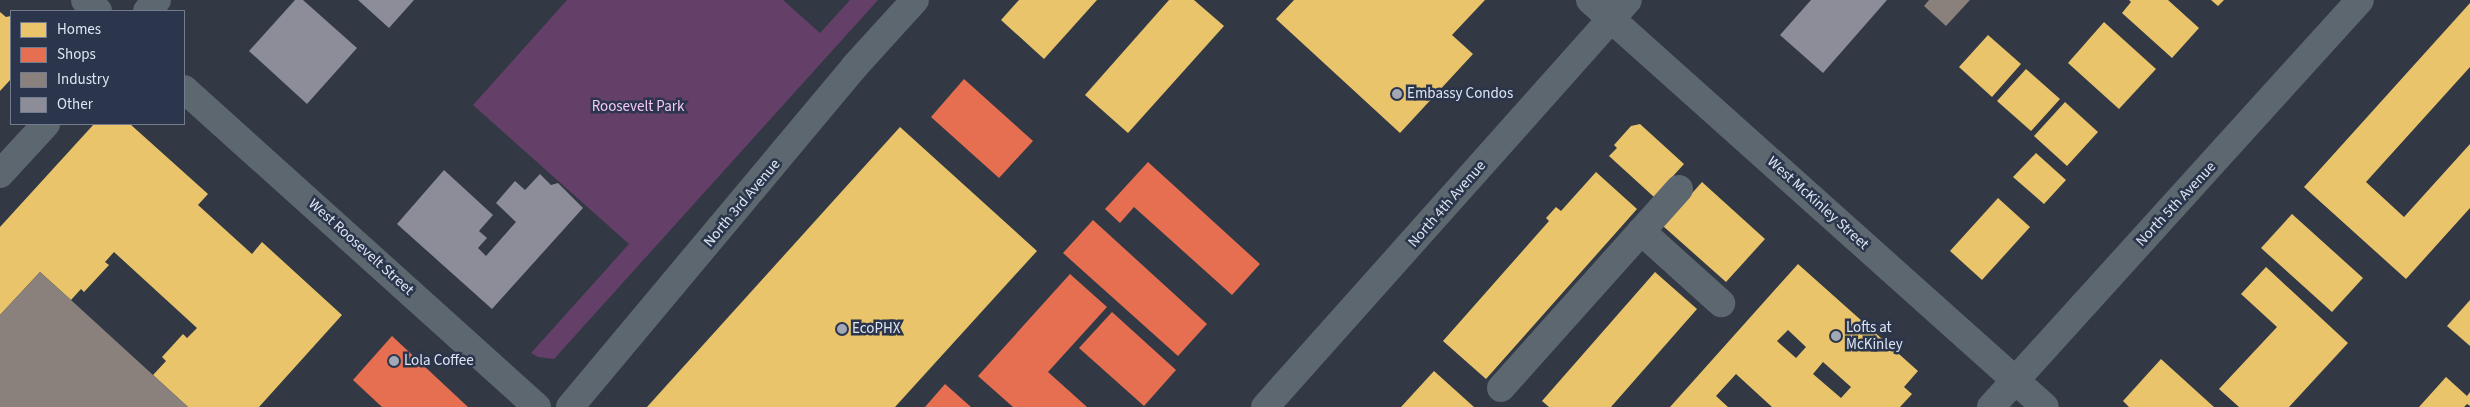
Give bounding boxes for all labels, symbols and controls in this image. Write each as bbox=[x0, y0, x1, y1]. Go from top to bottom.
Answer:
legend bbox=[10, 10, 185, 125]
text: Homes bbox=[57, 19, 101, 40]
text: Shops bbox=[57, 44, 96, 65]
text: Industry bbox=[57, 69, 109, 90]
place label: Embassy Condos bbox=[1407, 85, 1513, 103]
marker: Embassy Condos bbox=[1391, 88, 1403, 100]
text: Other bbox=[57, 94, 93, 115]
park label: Roosevelt Park bbox=[592, 98, 684, 116]
street label: West McKinley Street bbox=[1763, 153, 1873, 253]
street label: North 3rd Avenue bbox=[700, 155, 784, 251]
street label: North 4th Avenue bbox=[1404, 157, 1490, 251]
street label: North 5th Avenue bbox=[2132, 158, 2220, 250]
street label: West Roosevelt Street bbox=[305, 195, 417, 299]
place label: Lofts at McKinley bbox=[1846, 318, 1903, 353]
place label: EcoPHX bbox=[852, 320, 900, 338]
marker: EcoPHX bbox=[836, 323, 848, 335]
marker: Lofts at McKinley bbox=[1830, 330, 1842, 342]
place label: Lola Coffee bbox=[404, 352, 474, 370]
marker: Lola Coffee bbox=[388, 355, 400, 367]

